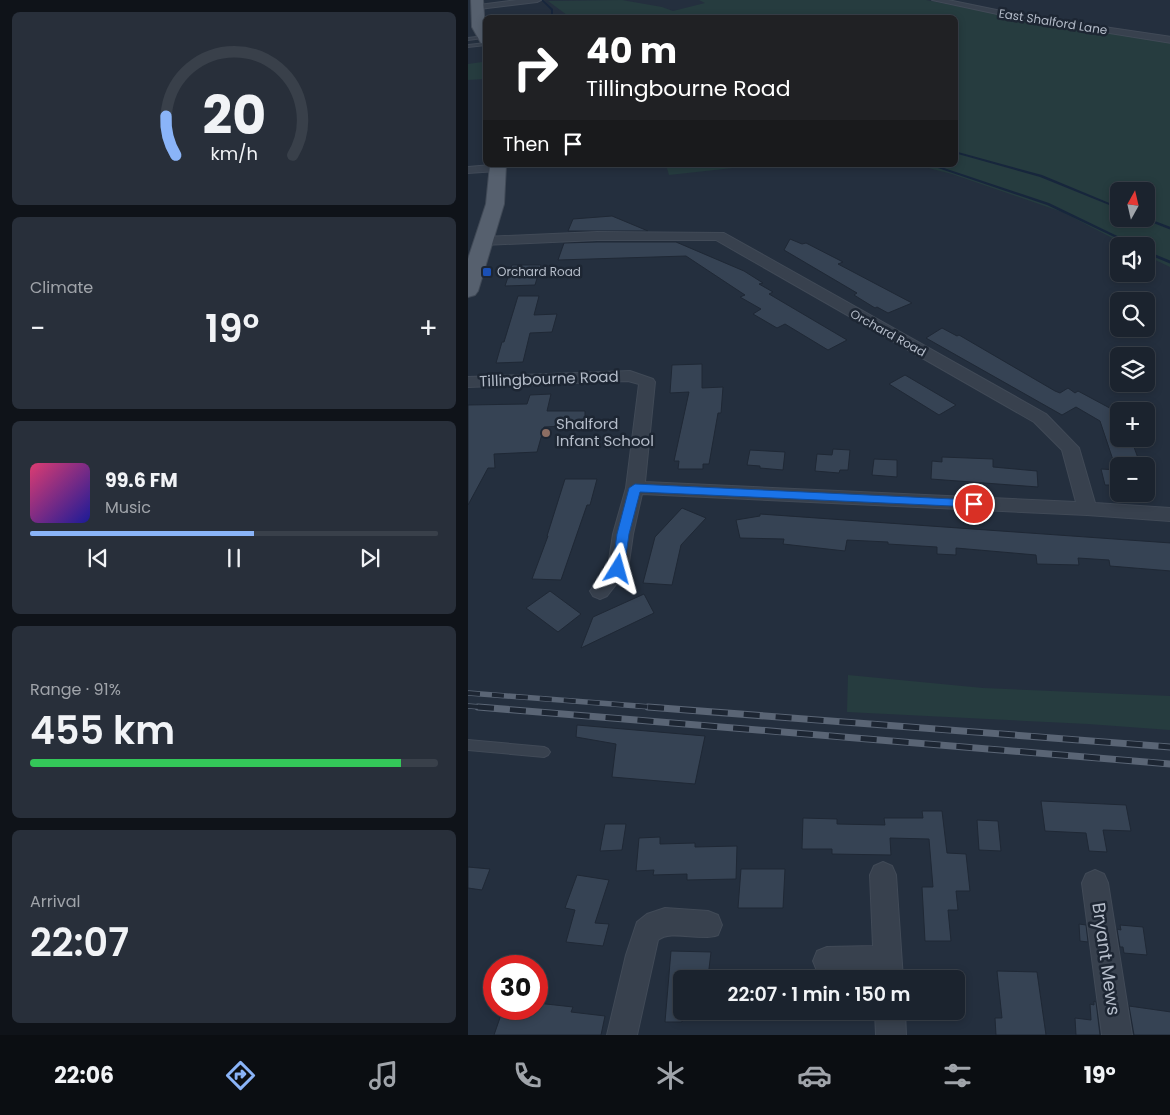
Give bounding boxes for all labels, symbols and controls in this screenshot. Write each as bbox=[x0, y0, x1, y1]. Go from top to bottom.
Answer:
street label: East Shalford Lane bbox=[998, 5, 1109, 38]
text: 40 m bbox=[586, 26, 677, 75]
icon: right bbox=[503, 35, 568, 100]
text: Tillingbourne Road bbox=[586, 73, 791, 104]
text: 20 bbox=[202, 79, 266, 152]
icon: arrive bbox=[559, 130, 587, 158]
text: Then bbox=[503, 131, 549, 158]
text: km/h bbox=[210, 141, 258, 166]
north arrow bbox=[1110, 182, 1156, 228]
map controls bbox=[1110, 182, 1155, 502]
button: sound bbox=[1110, 237, 1155, 282]
place label: Orchard Road bbox=[497, 263, 581, 280]
marker: Orchard Road bbox=[481, 266, 493, 278]
text: Climate bbox=[30, 276, 93, 299]
button: search bbox=[1110, 292, 1155, 337]
text: 19° bbox=[205, 302, 259, 355]
street label: Orchard Road bbox=[847, 305, 929, 360]
text: − bbox=[30, 309, 45, 348]
text: + bbox=[419, 309, 438, 348]
button: layers bbox=[1110, 347, 1155, 392]
street label: Tillingbourne Road bbox=[479, 366, 619, 391]
button: + bbox=[1110, 402, 1155, 447]
place label: Shalford Infant School bbox=[556, 413, 654, 451]
marker: Shalford Infant School bbox=[540, 427, 552, 439]
button: − bbox=[1110, 457, 1155, 502]
text: 99.6 FM bbox=[105, 467, 178, 494]
pin bbox=[953, 483, 995, 525]
icon: arrive bbox=[960, 490, 988, 518]
text: Music bbox=[105, 496, 151, 519]
position arrow bbox=[591, 542, 643, 594]
icon: previous bbox=[84, 544, 112, 572]
icon: pause bbox=[220, 544, 248, 572]
icon: next bbox=[356, 544, 384, 572]
text: Range · 91% bbox=[30, 678, 121, 701]
text: 455 km bbox=[30, 704, 175, 757]
text: Arrival bbox=[30, 890, 80, 913]
street label: Bryant Mews bbox=[1086, 901, 1127, 1017]
text: 22:07 bbox=[30, 916, 129, 969]
speed limit sign: 30 bbox=[483, 955, 548, 1020]
text: 22:07 · 1 min · 150 m bbox=[728, 981, 910, 1008]
icon: directions bbox=[223, 1058, 258, 1093]
icon: music bbox=[366, 1058, 401, 1093]
icon: phone bbox=[510, 1058, 545, 1093]
icon: climate bbox=[653, 1058, 688, 1093]
icon: car bbox=[797, 1058, 832, 1093]
icon: filters bbox=[940, 1058, 975, 1093]
text: 22:06 bbox=[54, 1060, 114, 1091]
text: 19° bbox=[1084, 1060, 1116, 1091]

